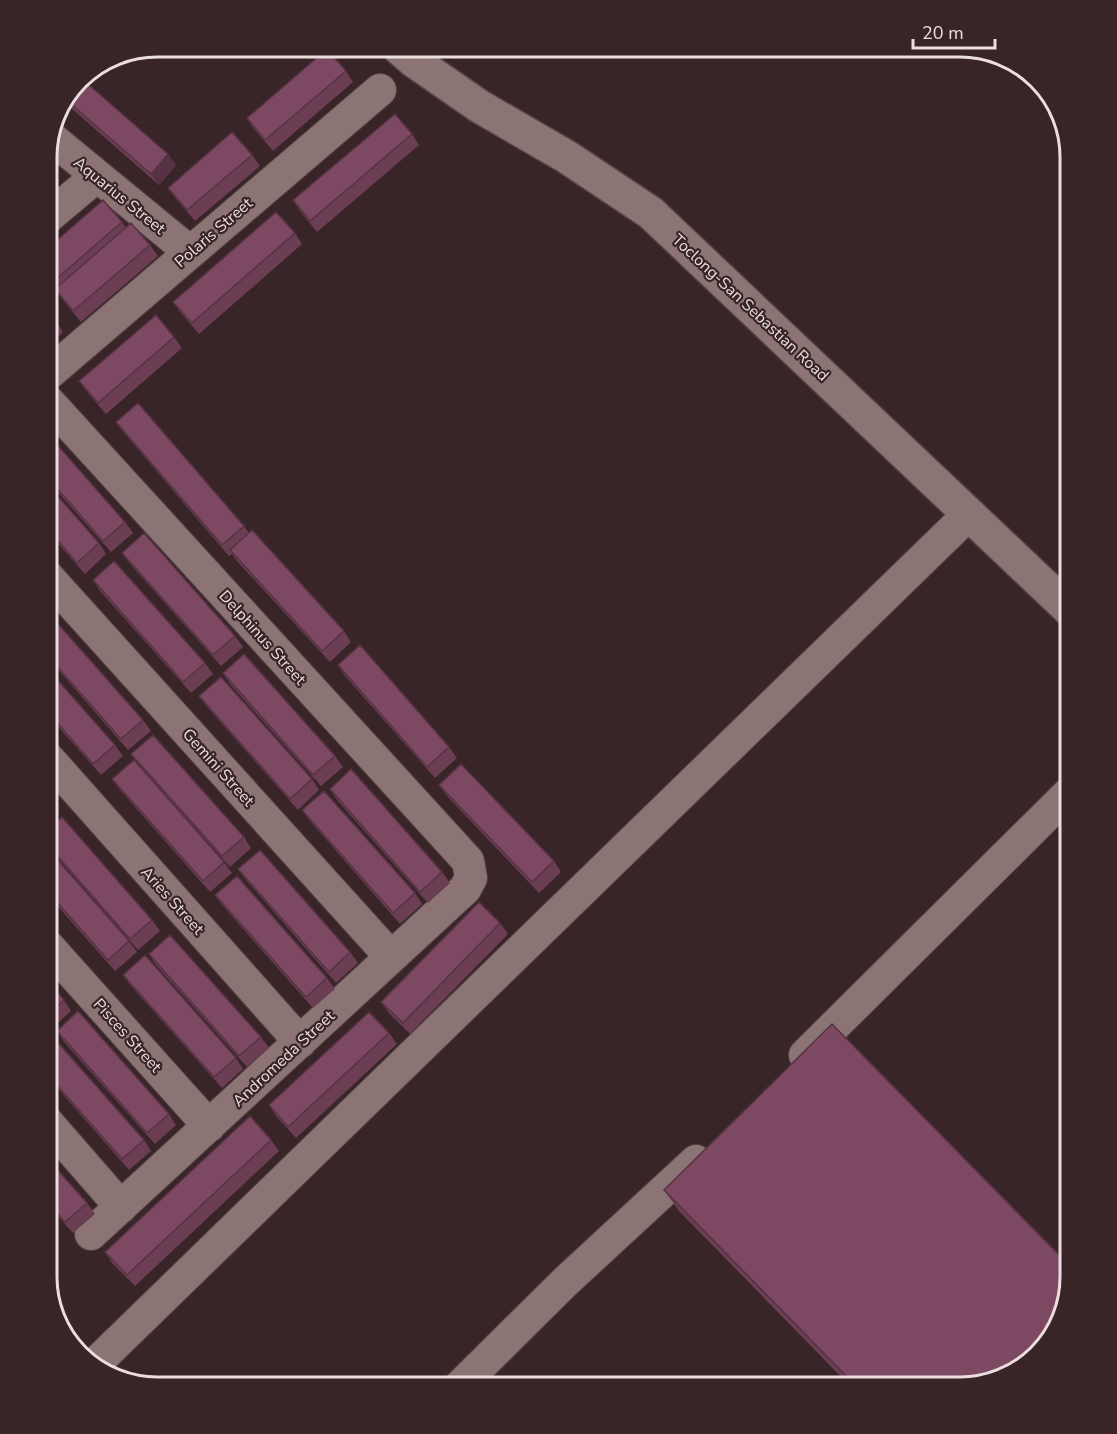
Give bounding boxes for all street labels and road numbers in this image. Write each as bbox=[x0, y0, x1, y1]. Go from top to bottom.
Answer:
street label: Aquarius Street bbox=[69, 152, 170, 240]
street label: Polaris Street bbox=[170, 192, 258, 273]
street label: Toclong-San Sebastian Road bbox=[667, 229, 833, 386]
street label: Delphinus Street bbox=[214, 585, 311, 690]
street label: Gemini Street bbox=[177, 724, 260, 812]
street label: Aries Street bbox=[136, 862, 209, 940]
street label: Pisces Street bbox=[88, 994, 167, 1078]
street label: Andromeda Street bbox=[228, 1005, 340, 1112]

